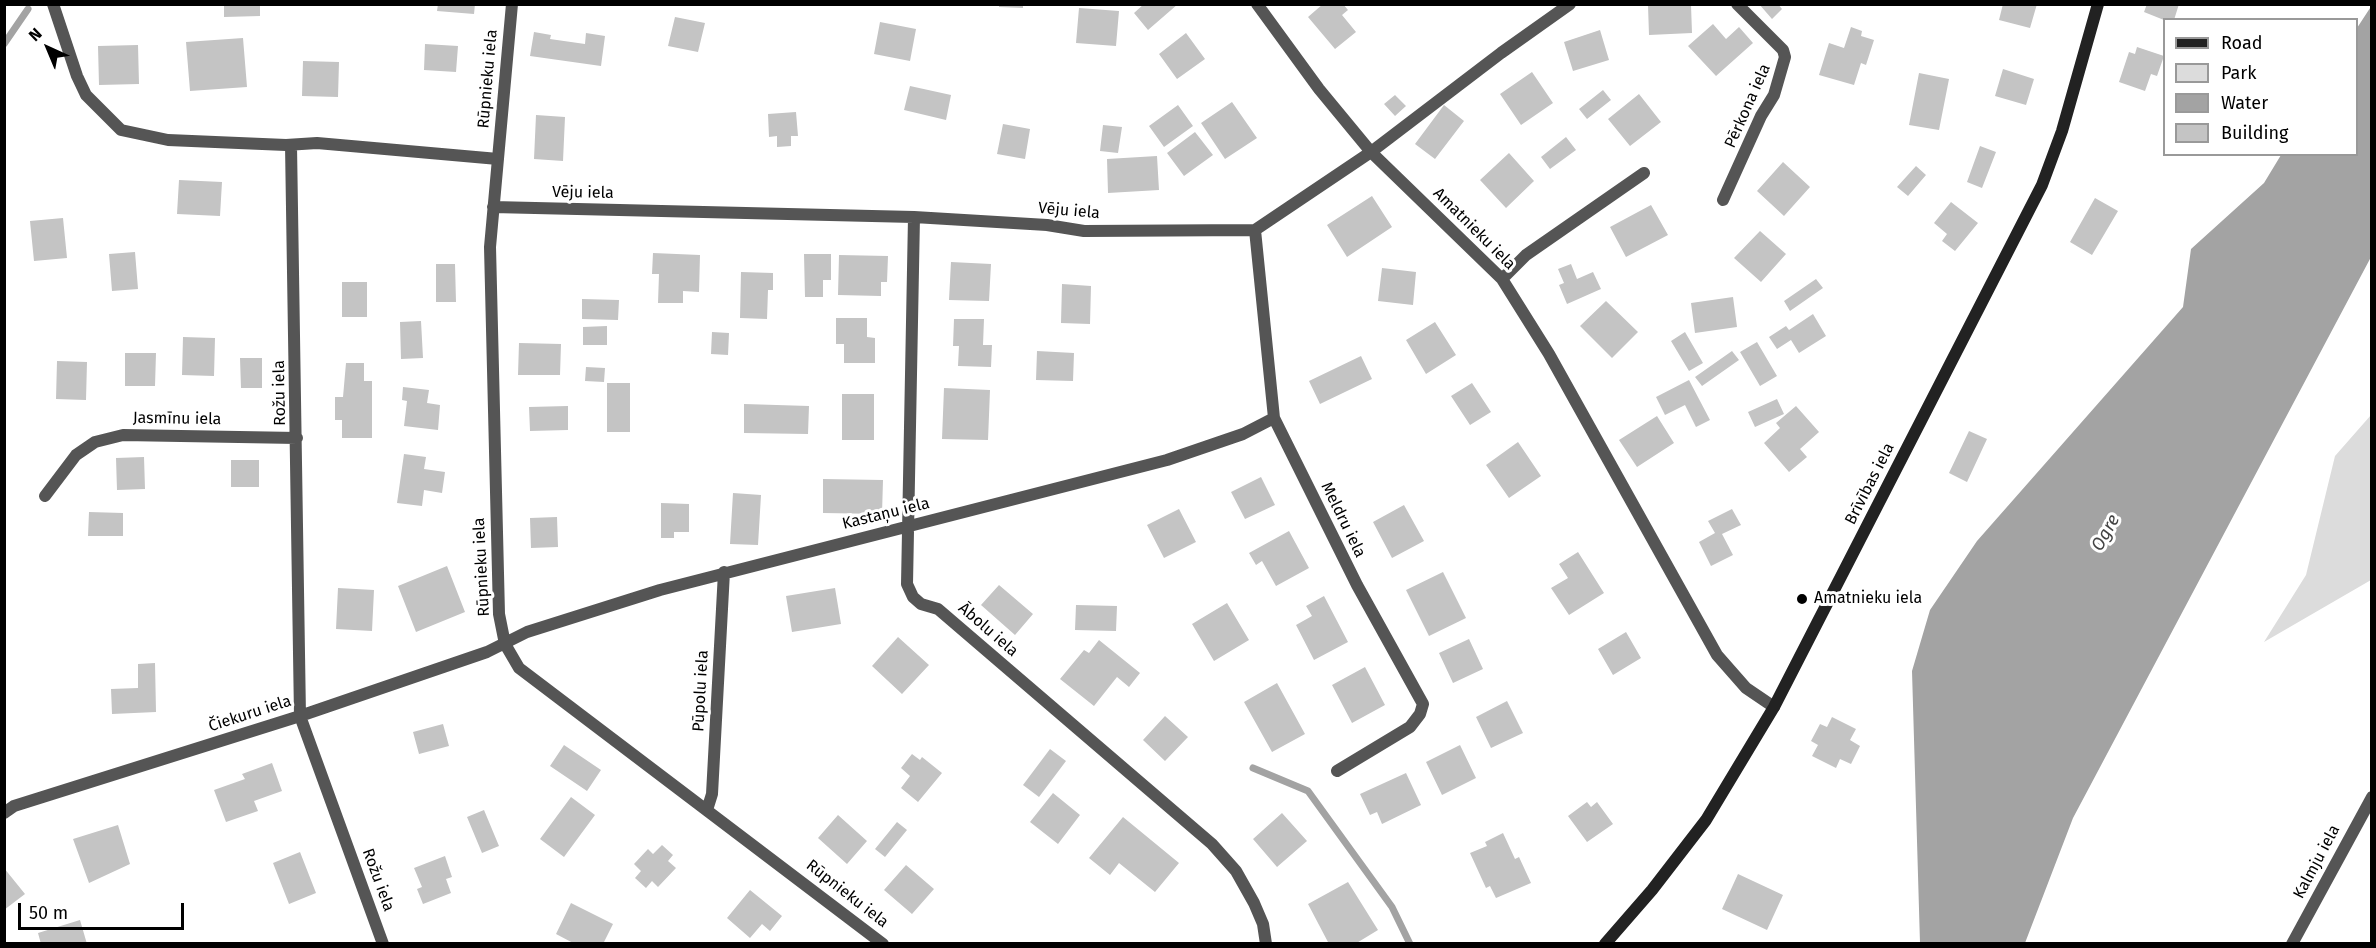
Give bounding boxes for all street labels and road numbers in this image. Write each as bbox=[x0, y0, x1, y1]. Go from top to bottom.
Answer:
street label: Rūpnieku iela bbox=[474, 29, 502, 129]
street label: Pērkona iela bbox=[1721, 61, 1775, 151]
street label: Vēju iela bbox=[552, 183, 614, 203]
street label: Amatnieku iela bbox=[1429, 184, 1519, 274]
street label: Vēju iela bbox=[1037, 199, 1101, 223]
street label: Rožu iela bbox=[270, 360, 290, 426]
street label: Jasmīnu iela bbox=[133, 409, 221, 429]
street label: Brīvības iela bbox=[1841, 440, 1899, 528]
street label: Meldru iela bbox=[1316, 479, 1370, 561]
street label: Kastaņu iela bbox=[840, 494, 932, 534]
street label: Rūpnieku iela bbox=[470, 517, 494, 617]
street label: Ābolu iela bbox=[954, 599, 1022, 661]
street label: Pūpolu iela bbox=[689, 650, 713, 732]
street label: Čiekuru iela bbox=[206, 692, 294, 736]
street label: Kalmju iela bbox=[2290, 822, 2344, 902]
street label: Rožu iela bbox=[358, 846, 398, 914]
street label: Rūpnieku iela bbox=[802, 856, 892, 932]

